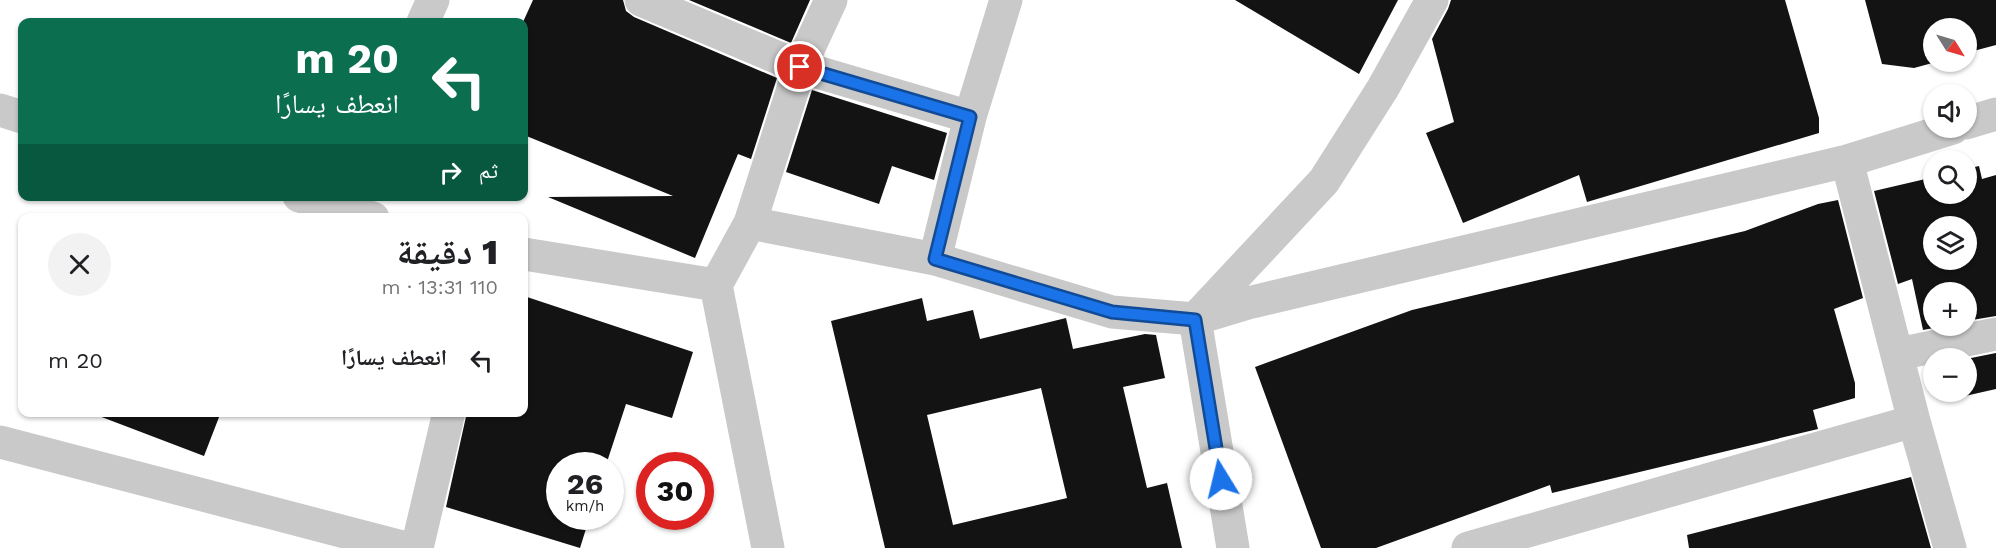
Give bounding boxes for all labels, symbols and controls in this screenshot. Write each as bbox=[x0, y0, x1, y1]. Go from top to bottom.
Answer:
north arrow bbox=[1923, 18, 1977, 72]
map controls bbox=[1923, 18, 1977, 402]
text: 20 m bbox=[295, 34, 399, 83]
pin bbox=[774, 41, 825, 92]
icon: left bbox=[420, 42, 498, 120]
icon: arrive bbox=[783, 50, 816, 83]
button: sound bbox=[1923, 84, 1977, 138]
text: انعطف يسارًا bbox=[275, 88, 399, 120]
button: search bbox=[1923, 150, 1977, 204]
icon: right bbox=[434, 156, 467, 189]
text: ثم bbox=[479, 158, 498, 183]
button: layers bbox=[1923, 216, 1977, 270]
text: 1 دقيقة bbox=[397, 231, 498, 273]
button: close bbox=[48, 233, 111, 296]
text: 110 m · 13:31 bbox=[381, 275, 498, 299]
button: + bbox=[1923, 282, 1977, 336]
icon: left bbox=[465, 344, 498, 377]
text: انعطف يسارًا bbox=[341, 345, 447, 370]
text: 20 m bbox=[48, 348, 103, 373]
button: − bbox=[1923, 348, 1977, 402]
position arrow bbox=[1189, 447, 1253, 511]
speed limit sign: 30 bbox=[636, 452, 714, 530]
text: 26 bbox=[567, 466, 603, 501]
text: km/h bbox=[566, 497, 604, 515]

